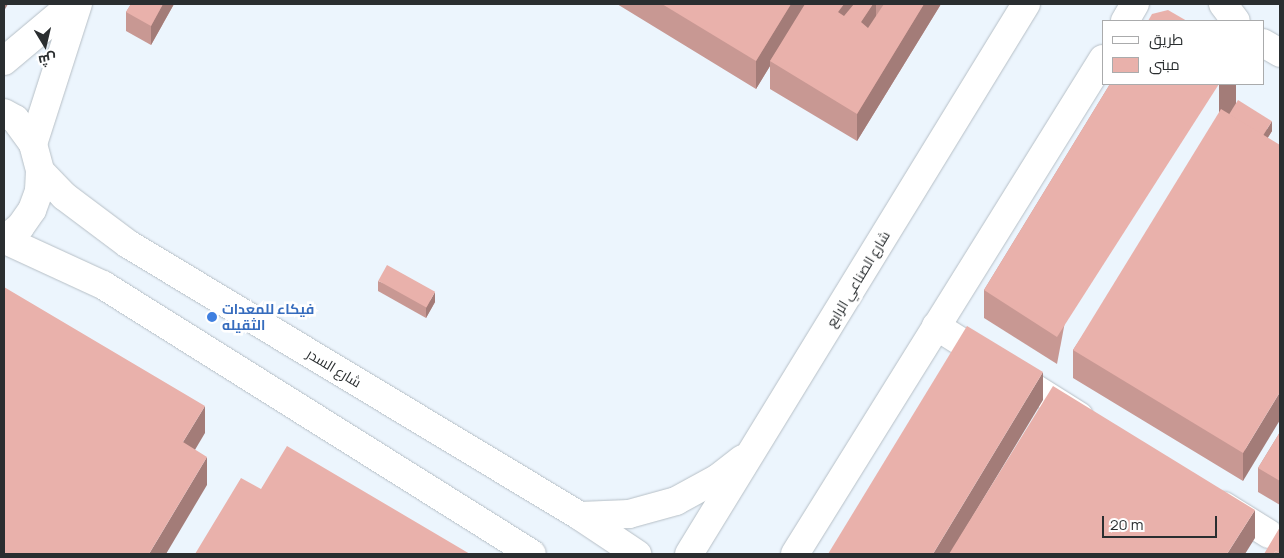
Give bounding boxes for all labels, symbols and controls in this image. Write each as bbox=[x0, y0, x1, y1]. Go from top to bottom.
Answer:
north arrow bbox=[20, 20, 70, 70]
legend bbox=[1102, 20, 1264, 85]
text: طريق bbox=[1149, 29, 1183, 50]
text: ش bbox=[37, 50, 58, 71]
text: مبنى bbox=[1149, 54, 1180, 75]
street label: شارع الصناعي الرابع bbox=[823, 228, 893, 330]
place label: فيكاء للمعدات الثقيله bbox=[222, 301, 314, 334]
marker: فيكاء للمعدات الثقيله bbox=[206, 311, 218, 323]
street label: شارع السدر bbox=[304, 345, 364, 391]
scale bar bbox=[1104, 506, 1219, 538]
text: 20 m bbox=[1110, 514, 1143, 535]

